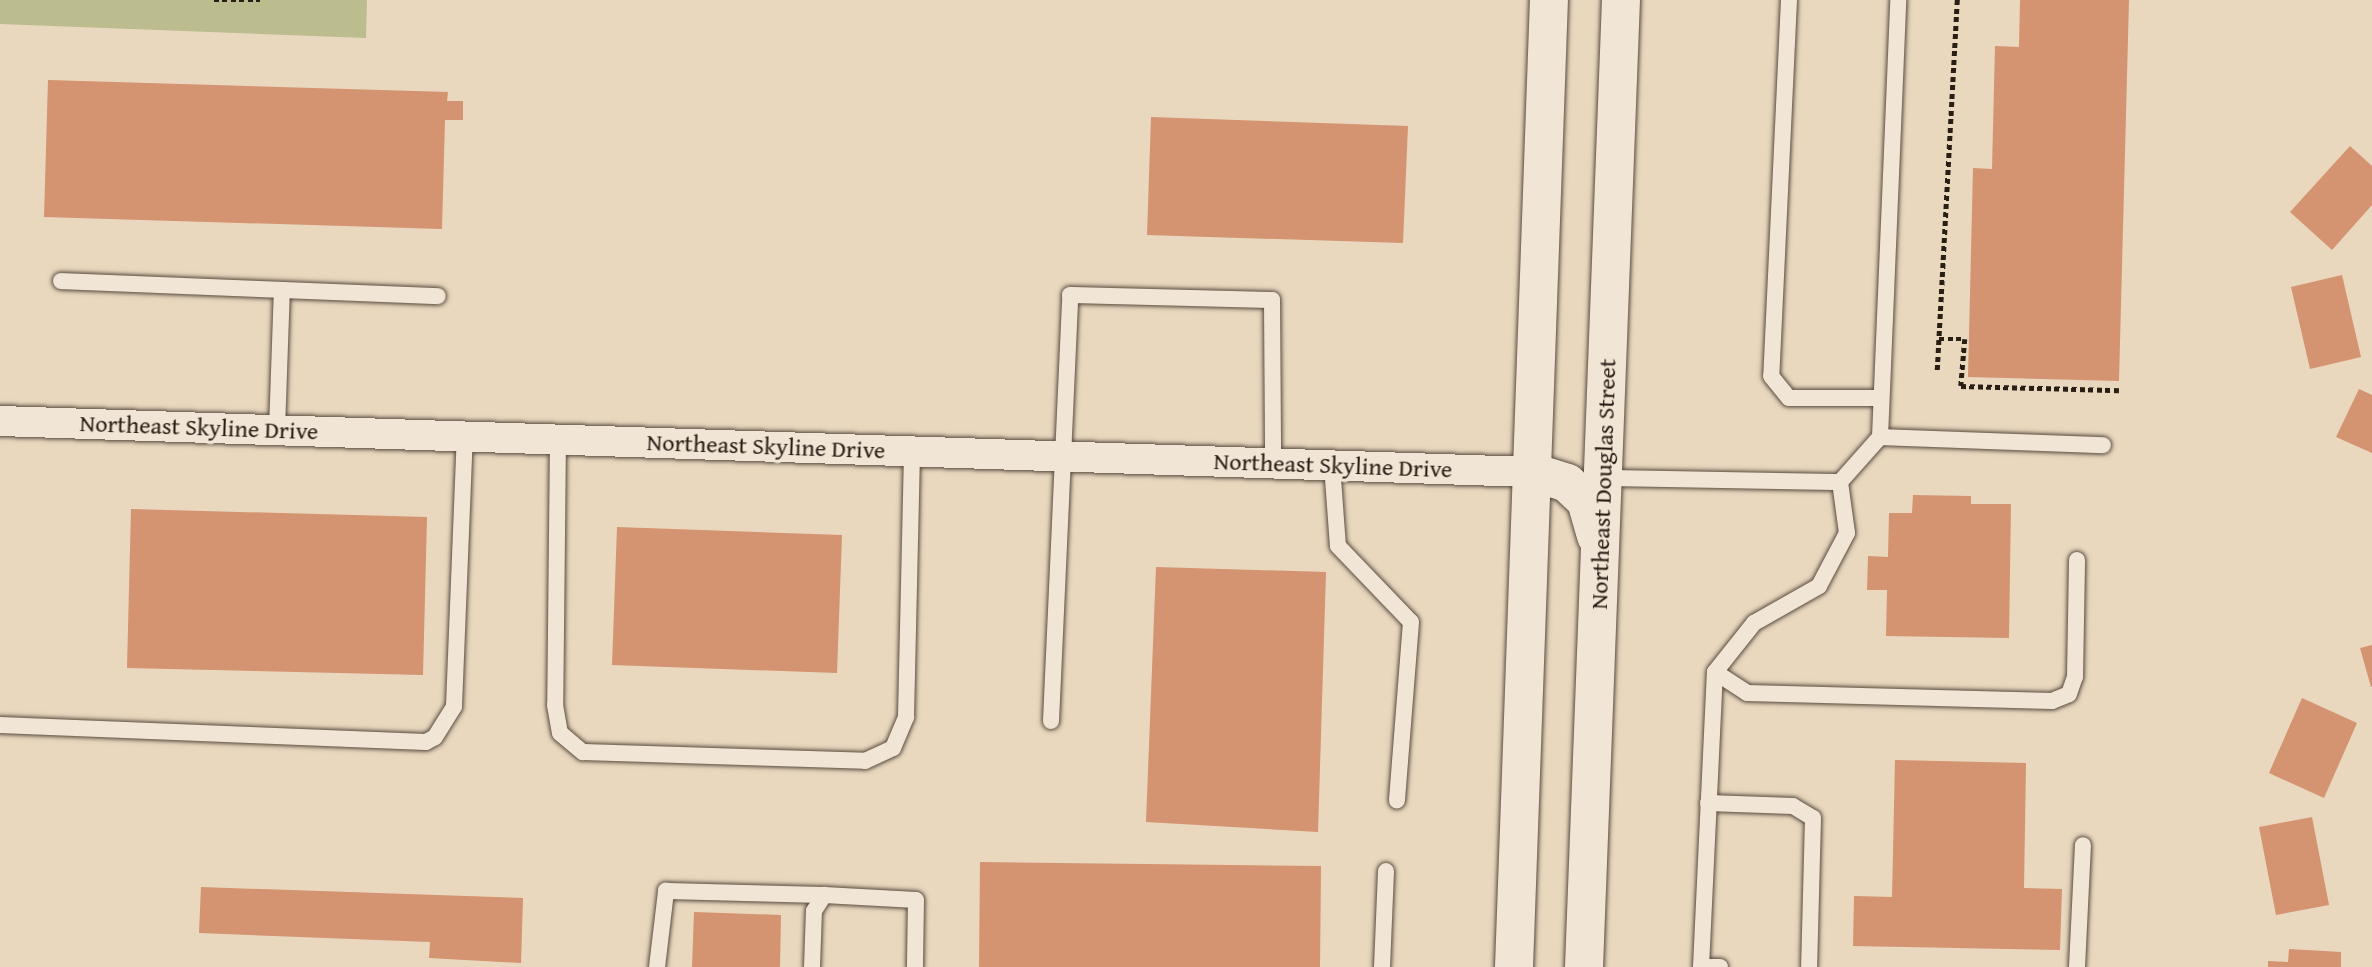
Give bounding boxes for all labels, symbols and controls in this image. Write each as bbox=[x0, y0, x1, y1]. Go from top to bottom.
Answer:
street label: Northeast Douglas Street bbox=[1584, 358, 1622, 610]
street label: Northeast Skyline Drive bbox=[79, 408, 319, 446]
street label: Northeast Skyline Drive bbox=[646, 427, 886, 465]
street label: Northeast Skyline Drive bbox=[1213, 446, 1453, 484]

